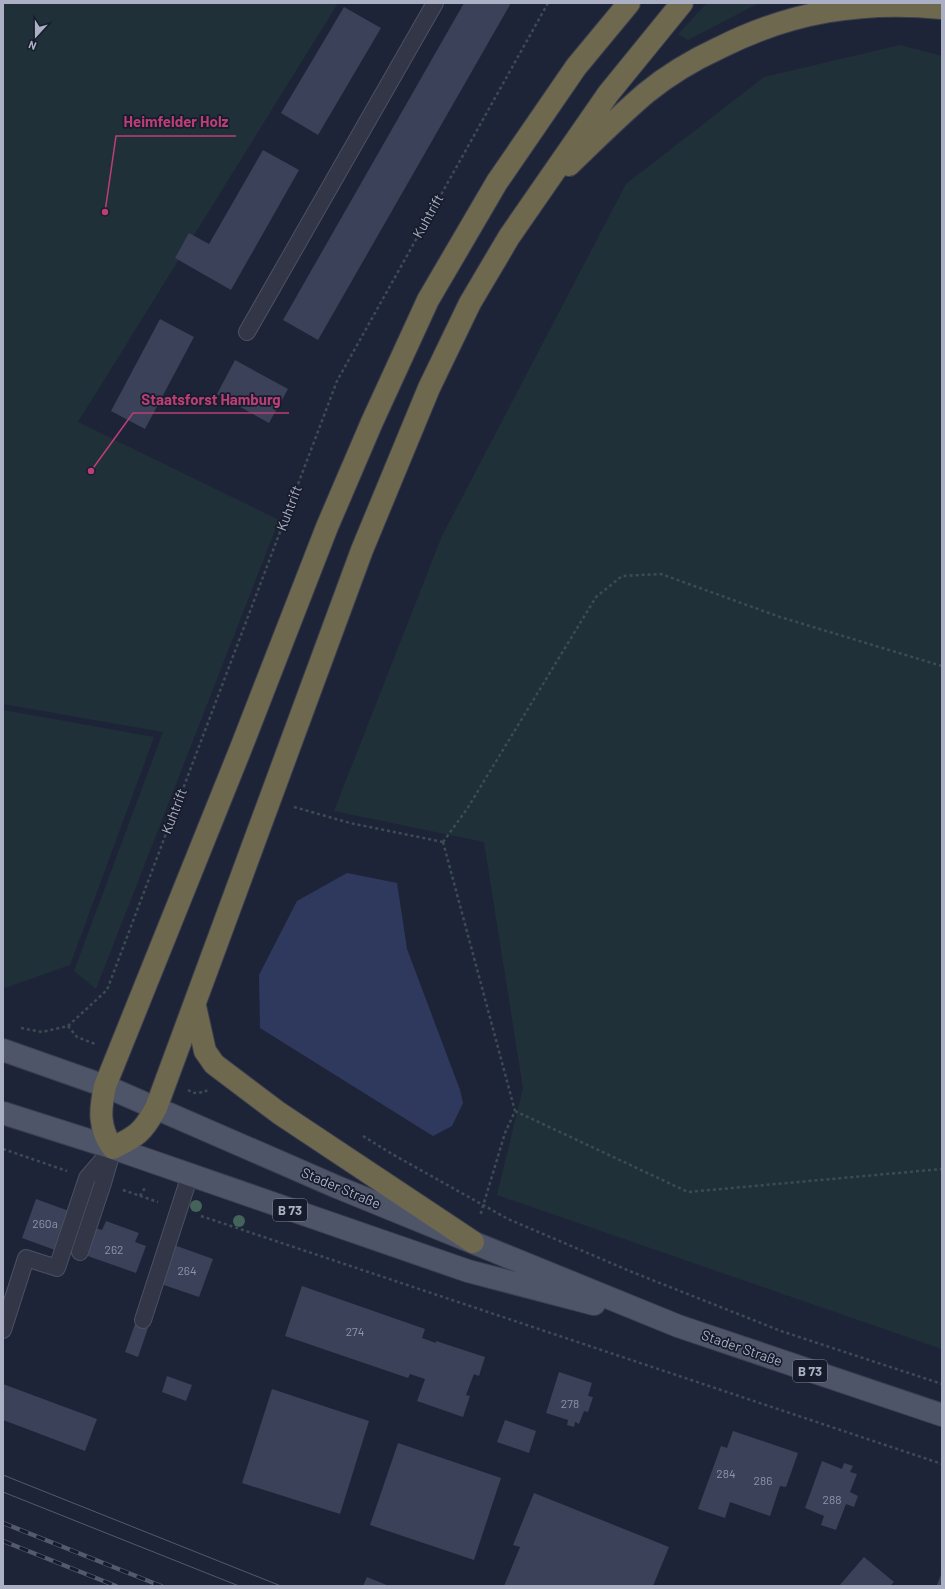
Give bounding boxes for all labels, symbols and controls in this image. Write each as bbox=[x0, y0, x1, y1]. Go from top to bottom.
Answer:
north arrow bbox=[16, 16, 56, 56]
text: N bbox=[26, 38, 38, 53]
callout: Heimfelder Holz bbox=[116, 109, 236, 136]
text: Heimfelder Holz bbox=[124, 112, 229, 130]
street label: Kuhtrift bbox=[409, 191, 446, 241]
callout: Staatsforst Hamburg bbox=[133, 386, 289, 413]
text: Staatsforst Hamburg bbox=[141, 390, 281, 408]
street label: Kuhtrift bbox=[272, 483, 305, 533]
street label: Kuhtrift bbox=[157, 786, 190, 836]
street label: Stader Straße bbox=[299, 1163, 383, 1212]
road number: B 73 bbox=[273, 1199, 307, 1221]
house number: 260a bbox=[32, 1216, 58, 1230]
house number: 262 bbox=[104, 1242, 124, 1256]
house number: 264 bbox=[177, 1263, 197, 1277]
house number: 274 bbox=[346, 1324, 364, 1338]
street label: Stader Straße bbox=[700, 1326, 785, 1369]
road number: B 73 bbox=[793, 1360, 827, 1382]
house number: 278 bbox=[561, 1396, 579, 1410]
house number: 284 bbox=[716, 1466, 736, 1480]
house number: 286 bbox=[754, 1473, 772, 1487]
house number: 288 bbox=[823, 1492, 841, 1506]

